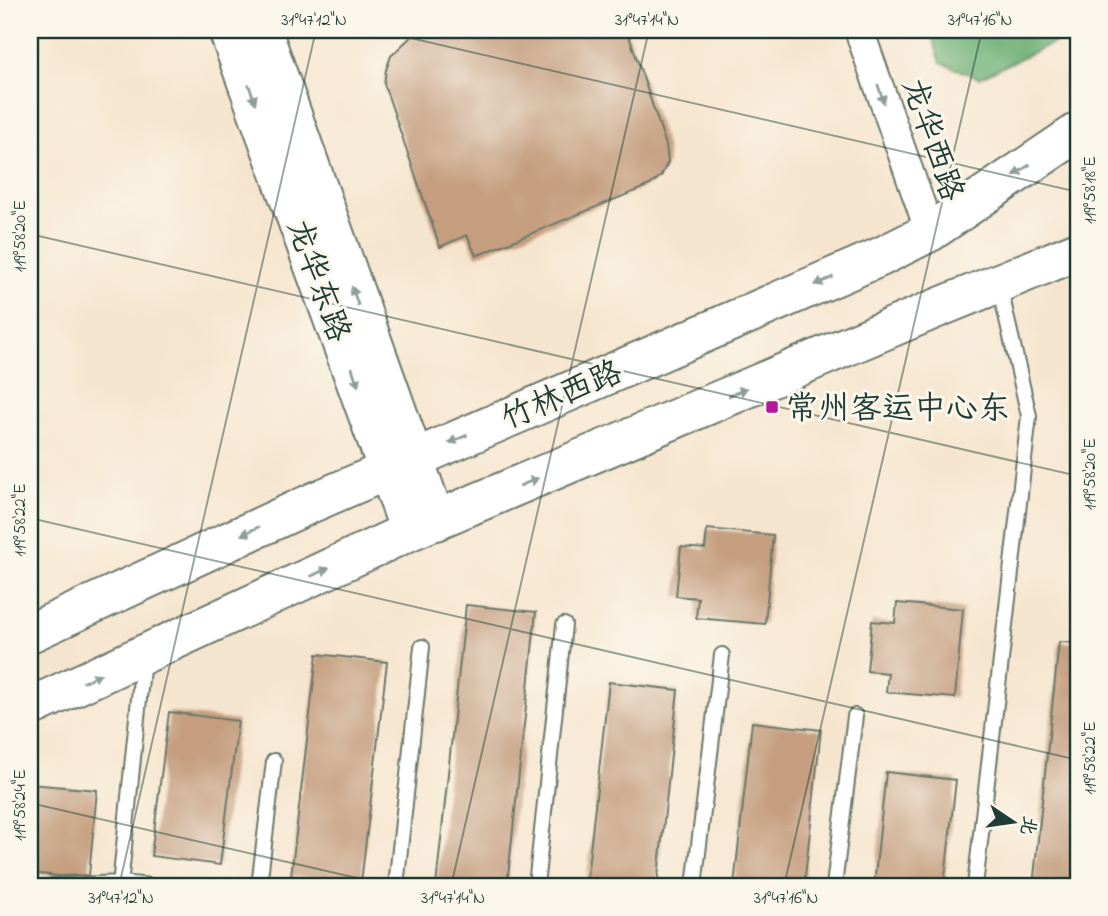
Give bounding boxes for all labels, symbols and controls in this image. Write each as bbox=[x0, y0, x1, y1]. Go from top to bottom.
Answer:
text: 31°47'12"N bbox=[281, 8, 347, 34]
text: 31°47'14"N bbox=[615, 8, 679, 34]
text: 31°47'16"N bbox=[948, 8, 1012, 34]
street label: 龙华西路 bbox=[888, 72, 974, 208]
one-way arrow bbox=[247, 83, 258, 104]
one-way arrow bbox=[876, 84, 887, 105]
text: 119°58'18"E bbox=[1078, 156, 1104, 224]
one-way arrow bbox=[1013, 163, 1031, 177]
text: 119°58'20"E bbox=[8, 200, 34, 272]
street label: 龙华东路 bbox=[273, 213, 361, 349]
one-way arrow bbox=[814, 275, 834, 287]
one-way arrow bbox=[349, 285, 360, 306]
street label: 竹林西路 bbox=[494, 351, 630, 444]
one-way arrow bbox=[350, 366, 361, 387]
one-way arrow bbox=[728, 387, 749, 398]
place label: 常州客运中心东 bbox=[786, 387, 1010, 434]
marker: 常州客运中心东 bbox=[764, 399, 780, 415]
one-way arrow bbox=[447, 434, 468, 445]
text: 119°58'20"E bbox=[1078, 438, 1104, 510]
one-way arrow bbox=[519, 476, 540, 487]
text: 119°58'22"E bbox=[8, 483, 34, 557]
one-way arrow bbox=[239, 526, 260, 537]
one-way arrow bbox=[310, 566, 330, 578]
one-way arrow bbox=[81, 672, 102, 683]
text: 119°58'22"E bbox=[1078, 721, 1104, 795]
text: 119°58'24"E bbox=[8, 769, 34, 841]
north arrow bbox=[978, 786, 1048, 856]
text: 北 bbox=[1012, 813, 1042, 838]
text: 31°47'12"N bbox=[88, 886, 154, 912]
text: 31°47'14"N bbox=[421, 886, 485, 912]
text: 31°47'16"N bbox=[754, 886, 818, 912]

